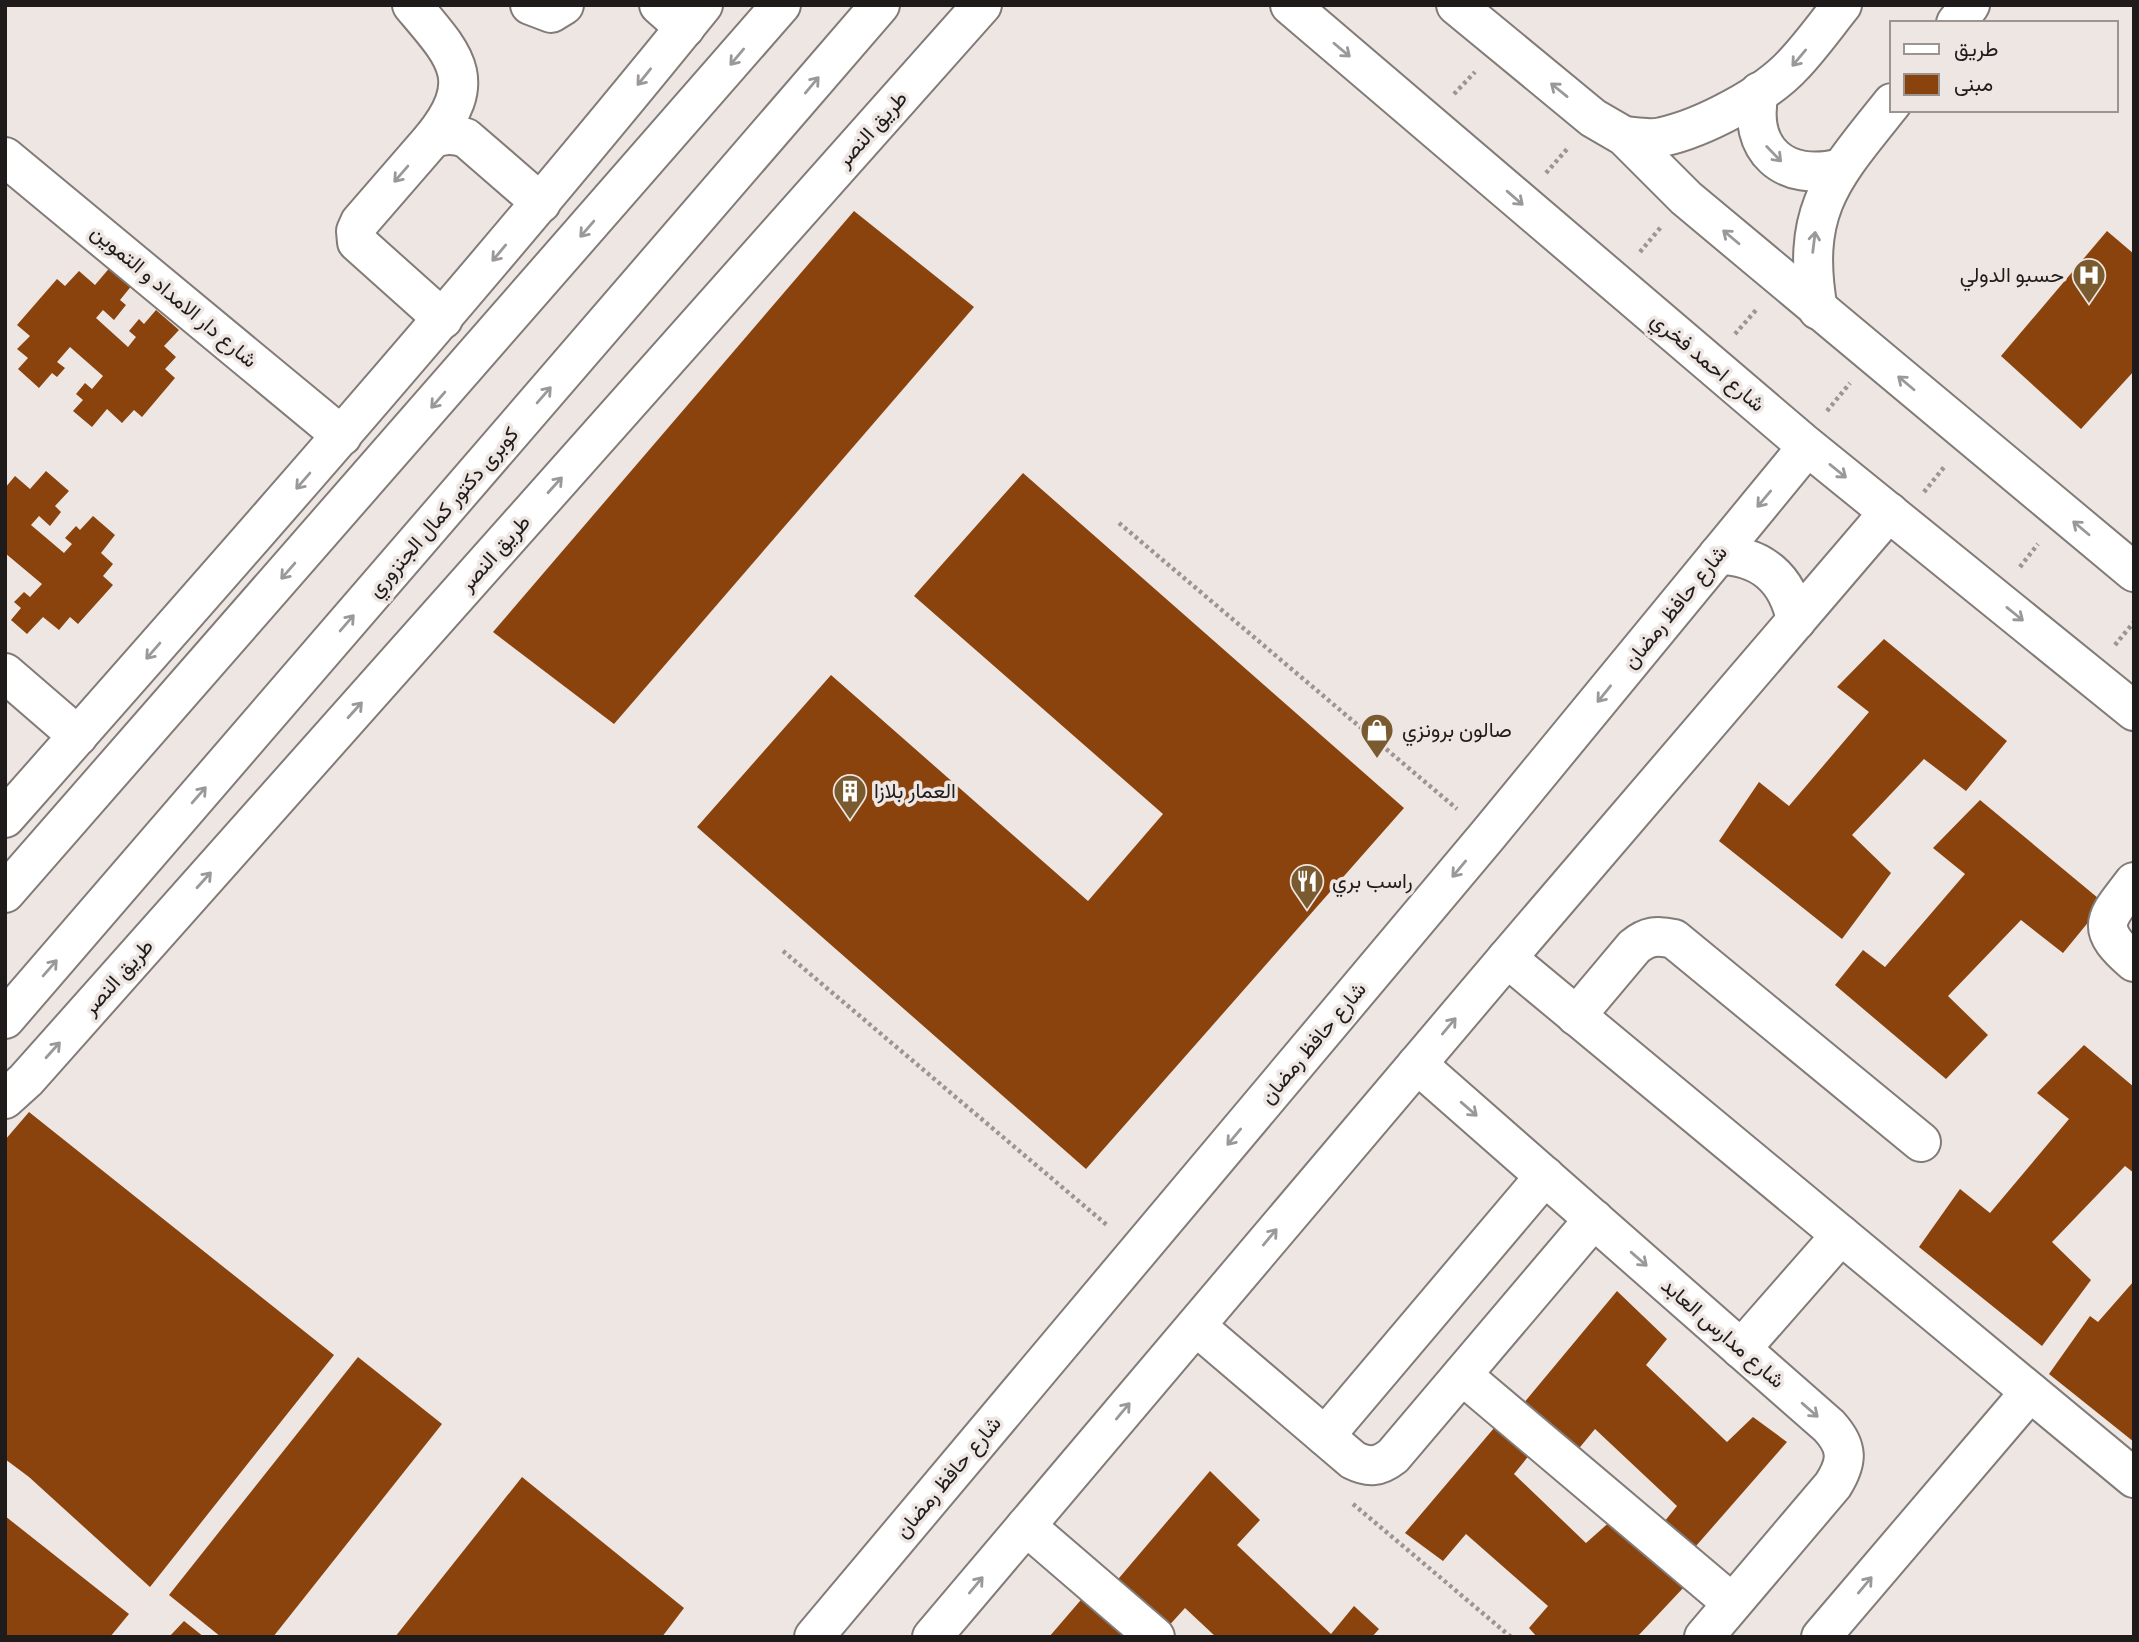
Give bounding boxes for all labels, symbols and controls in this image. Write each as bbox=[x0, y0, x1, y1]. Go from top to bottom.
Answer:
legend bbox=[1890, 21, 2118, 112]
text: طريق bbox=[1954, 34, 1999, 63]
one-way arrow bbox=[1333, 42, 1351, 58]
one-way arrow bbox=[729, 48, 745, 66]
one-way arrow bbox=[1791, 49, 1807, 67]
one-way arrow bbox=[637, 68, 652, 86]
text: مبنى bbox=[1954, 69, 1993, 98]
one-way arrow bbox=[804, 76, 820, 94]
one-way arrow bbox=[1550, 82, 1568, 98]
street label: طريق النصر bbox=[829, 84, 914, 174]
one-way arrow bbox=[1765, 145, 1782, 162]
one-way arrow bbox=[393, 165, 409, 183]
one-way arrow bbox=[1505, 190, 1523, 206]
street label: شارع دار الامداد و التموين bbox=[85, 217, 264, 374]
one-way arrow bbox=[579, 220, 596, 237]
one-way arrow bbox=[1723, 229, 1741, 245]
one-way arrow bbox=[1807, 231, 1820, 254]
one-way arrow bbox=[492, 243, 507, 261]
hospital icon: حسبو الدولي bbox=[2070, 256, 2108, 305]
place label: حسبو الدولي bbox=[1960, 260, 2064, 292]
street label: شارع احمد فخري bbox=[1643, 305, 1772, 420]
one-way arrow bbox=[1898, 375, 1916, 391]
one-way arrow bbox=[536, 387, 552, 405]
one-way arrow bbox=[429, 391, 446, 408]
street label: كوبرى دكتور كمال الجنزوري bbox=[360, 420, 527, 605]
one-way arrow bbox=[1829, 463, 1847, 479]
one-way arrow bbox=[295, 471, 311, 489]
one-way arrow bbox=[547, 476, 563, 494]
one-way arrow bbox=[1756, 490, 1772, 508]
street label: طريق النصر bbox=[452, 508, 537, 598]
one-way arrow bbox=[2073, 520, 2091, 536]
street label: شارع حافظ رمضان bbox=[1616, 539, 1734, 675]
one-way arrow bbox=[279, 562, 296, 579]
one-way arrow bbox=[2006, 606, 2024, 622]
one-way arrow bbox=[339, 614, 355, 632]
one-way arrow bbox=[145, 642, 161, 660]
one-way arrow bbox=[1596, 684, 1611, 702]
one-way arrow bbox=[347, 701, 363, 719]
shop icon: صالون برونزي bbox=[1358, 711, 1396, 760]
place label: صالون برونزي bbox=[1402, 715, 1512, 747]
building icon: العمار بلازا bbox=[831, 772, 869, 821]
place label: العمار بلازا bbox=[874, 776, 956, 805]
one-way arrow bbox=[191, 787, 207, 805]
one-way arrow bbox=[1451, 860, 1467, 878]
restaurant icon: راسب بري bbox=[1288, 862, 1326, 911]
place label: راسب بري bbox=[1332, 866, 1413, 898]
one-way arrow bbox=[196, 871, 212, 889]
street label: طريق النصر bbox=[75, 932, 160, 1022]
one-way arrow bbox=[42, 959, 58, 977]
street label: شارع حافظ رمضان bbox=[1253, 975, 1372, 1110]
one-way arrow bbox=[1441, 1018, 1457, 1036]
one-way arrow bbox=[45, 1041, 61, 1059]
one-way arrow bbox=[1459, 1101, 1477, 1117]
one-way arrow bbox=[1226, 1128, 1242, 1146]
one-way arrow bbox=[1263, 1229, 1278, 1247]
one-way arrow bbox=[1630, 1251, 1648, 1267]
street label: شارع مدارس العابد bbox=[1655, 1271, 1791, 1394]
one-way arrow bbox=[1801, 1401, 1818, 1418]
one-way arrow bbox=[1115, 1402, 1131, 1420]
street label: شارع حافظ رمضان bbox=[888, 1409, 1007, 1544]
one-way arrow bbox=[968, 1576, 984, 1594]
one-way arrow bbox=[1857, 1576, 1873, 1594]

